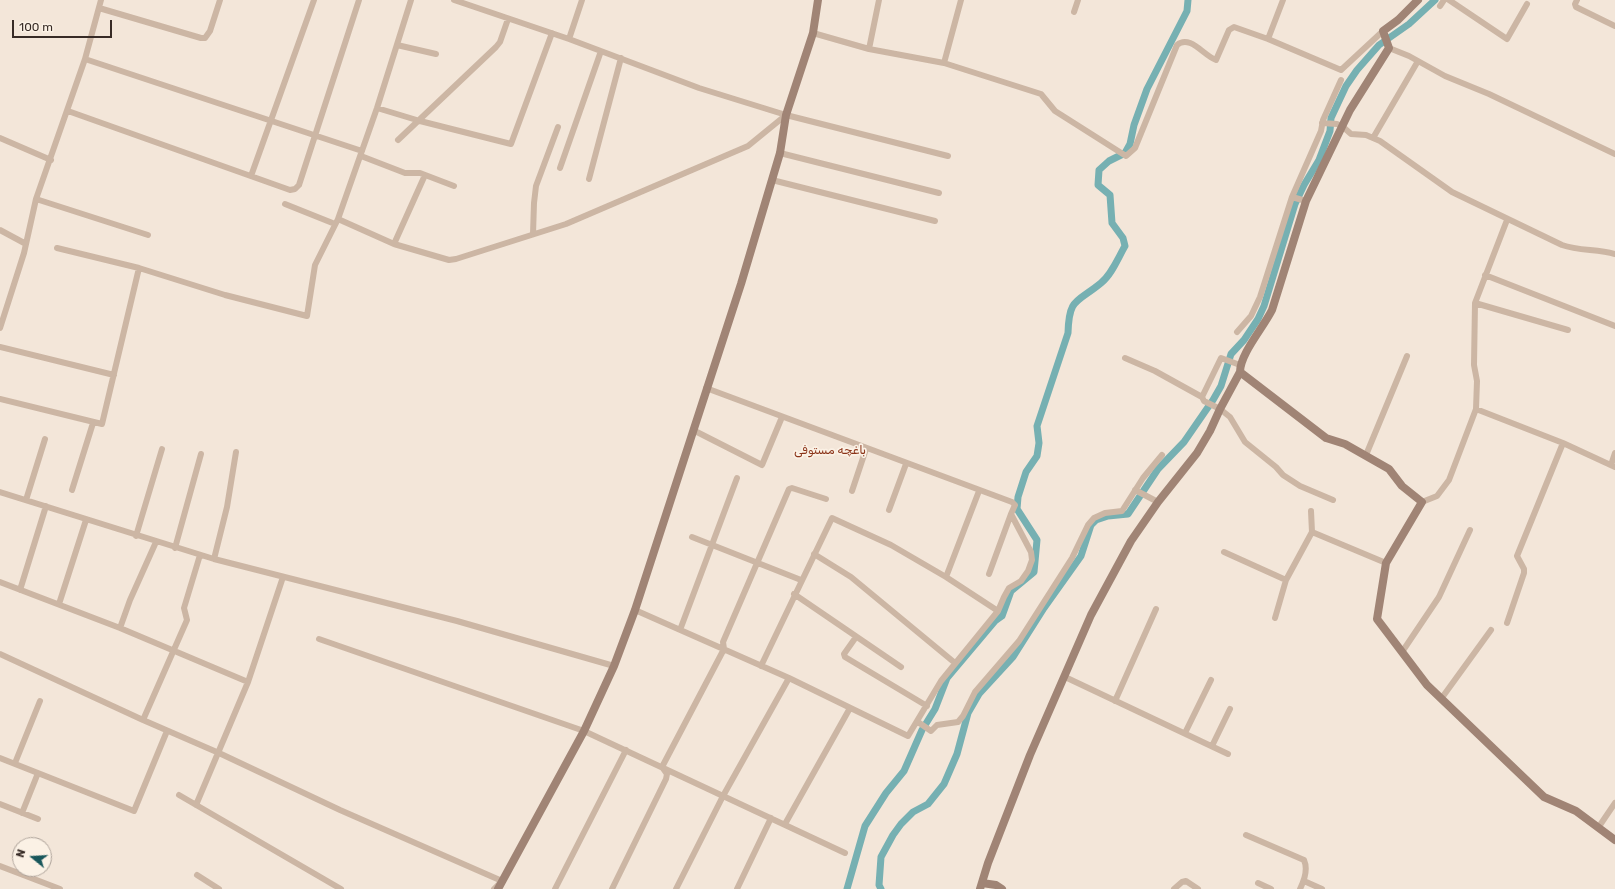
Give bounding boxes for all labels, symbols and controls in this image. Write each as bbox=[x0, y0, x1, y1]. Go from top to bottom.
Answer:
scale bar bbox=[14, 12, 114, 38]
text: 100 m bbox=[19, 20, 53, 34]
district label: باغچه مستوفی bbox=[794, 444, 866, 458]
north arrow bbox=[12, 837, 52, 877]
text: N bbox=[14, 848, 28, 859]

